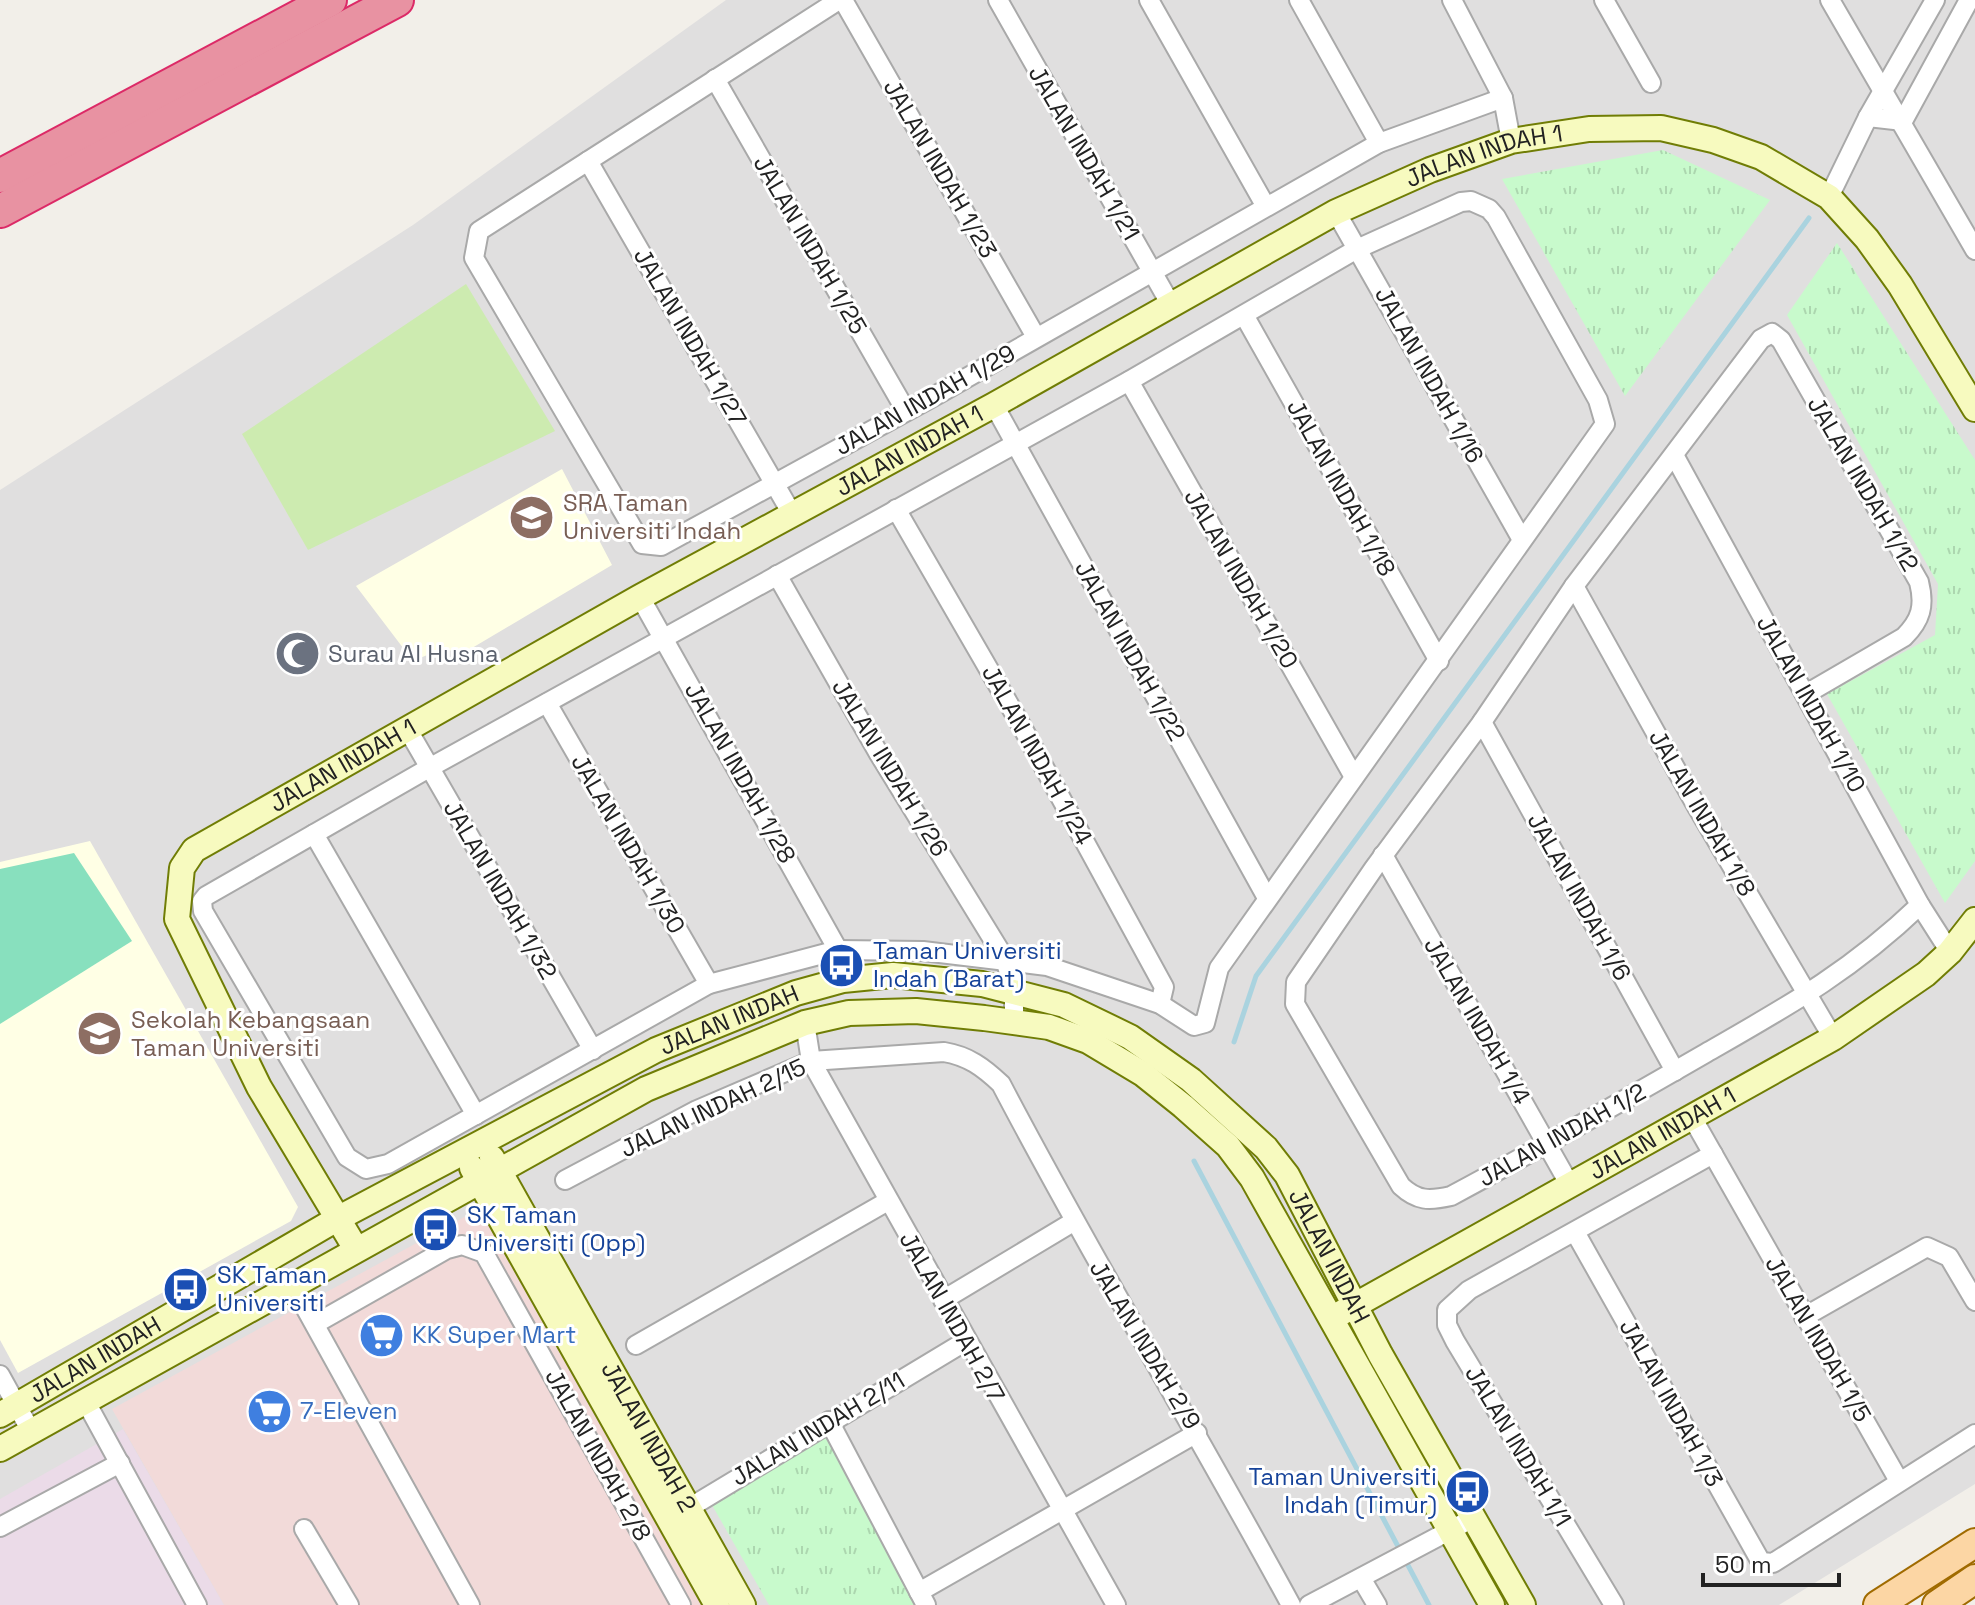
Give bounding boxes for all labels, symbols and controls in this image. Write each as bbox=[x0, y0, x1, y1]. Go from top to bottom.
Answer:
street label: JALAN INDAH 1/21 bbox=[1022, 60, 1147, 246]
street label: JALAN INDAH 1/23 bbox=[877, 74, 1004, 264]
street label: JALAN INDAH 1 bbox=[1400, 117, 1565, 194]
street label: JALAN INDAH 1/25 bbox=[747, 150, 874, 340]
street label: JALAN INDAH 1/27 bbox=[627, 242, 754, 431]
street label: JALAN INDAH 1/16 bbox=[1368, 281, 1491, 468]
street label: JALAN INDAH 1/29 bbox=[830, 339, 1020, 461]
street label: JALAN INDAH 1/12 bbox=[1801, 391, 1926, 577]
street label: JALAN INDAH 1/18 bbox=[1280, 394, 1403, 582]
street label: JALAN INDAH 1 bbox=[831, 399, 989, 501]
street label: JALAN INDAH 1/20 bbox=[1177, 483, 1305, 674]
place label: SRA Taman Universiti Indah bbox=[563, 487, 741, 546]
school or university icon: SRA Taman Universiti Indah bbox=[508, 493, 556, 541]
street label: JALAN INDAH 1/22 bbox=[1068, 555, 1193, 746]
street label: JALAN INDAH 1/10 bbox=[1750, 610, 1873, 798]
mosque icon: Surau Al Husna bbox=[273, 630, 321, 678]
place label: Surau Al Husna bbox=[328, 638, 499, 669]
street label: JALAN INDAH 1/24 bbox=[975, 659, 1100, 850]
street label: JALAN INDAH 1/26 bbox=[825, 673, 956, 862]
street label: JALAN INDAH 1/28 bbox=[678, 677, 803, 869]
street label: JALAN INDAH 1 bbox=[264, 711, 422, 819]
street label: JALAN INDAH 1/8 bbox=[1642, 724, 1763, 902]
street label: JALAN INDAH 1/30 bbox=[564, 748, 692, 939]
street label: JALAN INDAH 1/32 bbox=[437, 795, 564, 985]
street label: JALAN INDAH 1/6 bbox=[1521, 807, 1638, 986]
street label: JALAN INDAH 1/4 bbox=[1417, 932, 1538, 1110]
place label: Taman Universiti Indah (Barat) bbox=[873, 935, 1062, 994]
bus stop icon: Taman Universiti Indah (Barat) bbox=[818, 941, 866, 989]
street label: JALAN INDAH bbox=[655, 978, 803, 1062]
place label: Sekolah Kebangsaan Taman Universiti bbox=[131, 1004, 370, 1063]
school or university icon: Sekolah Kebangsaan Taman Universiti bbox=[76, 1010, 124, 1058]
street label: JALAN INDAH 2/15 bbox=[615, 1051, 811, 1164]
street label: JALAN INDAH 1/2 bbox=[1473, 1076, 1651, 1193]
street label: JALAN INDAH 1 bbox=[1583, 1079, 1741, 1186]
street label: JALAN INDAH bbox=[1282, 1183, 1377, 1328]
place label: SK Taman Universiti (Opp) bbox=[467, 1199, 645, 1258]
bus stop icon: SK Taman Universiti (Opp) bbox=[412, 1205, 460, 1253]
street label: JALAN INDAH 2/7 bbox=[893, 1226, 1012, 1408]
street label: JALAN INDAH 1/5 bbox=[1758, 1250, 1879, 1427]
street label: JALAN INDAH 2/9 bbox=[1083, 1255, 1208, 1435]
place label: SK Taman Universiti bbox=[217, 1259, 327, 1318]
bus stop icon: SK Taman Universiti bbox=[162, 1265, 210, 1313]
street label: JALAN INDAH bbox=[23, 1309, 166, 1410]
supermarket icon: KK Super Mart bbox=[357, 1311, 405, 1359]
street label: JALAN INDAH 1/3 bbox=[1613, 1314, 1730, 1492]
place label: KK Super Mart bbox=[412, 1319, 576, 1350]
street label: JALAN INDAH 2 bbox=[594, 1356, 704, 1518]
street label: JALAN INDAH 1/1 bbox=[1458, 1360, 1579, 1532]
street label: JALAN INDAH 2/8 bbox=[538, 1363, 658, 1546]
street label: JALAN INDAH 2/11 bbox=[725, 1365, 910, 1493]
supermarket icon: 7-Eleven bbox=[245, 1387, 293, 1435]
place label: 7-Eleven bbox=[300, 1395, 398, 1426]
place label: Taman Universiti Indah (Timur) bbox=[1248, 1461, 1437, 1520]
bus stop icon: Taman Universiti Indah (Timur) bbox=[1444, 1467, 1492, 1515]
scale bar bbox=[1703, 1537, 1839, 1587]
text: 50 m bbox=[1715, 1549, 1772, 1580]

